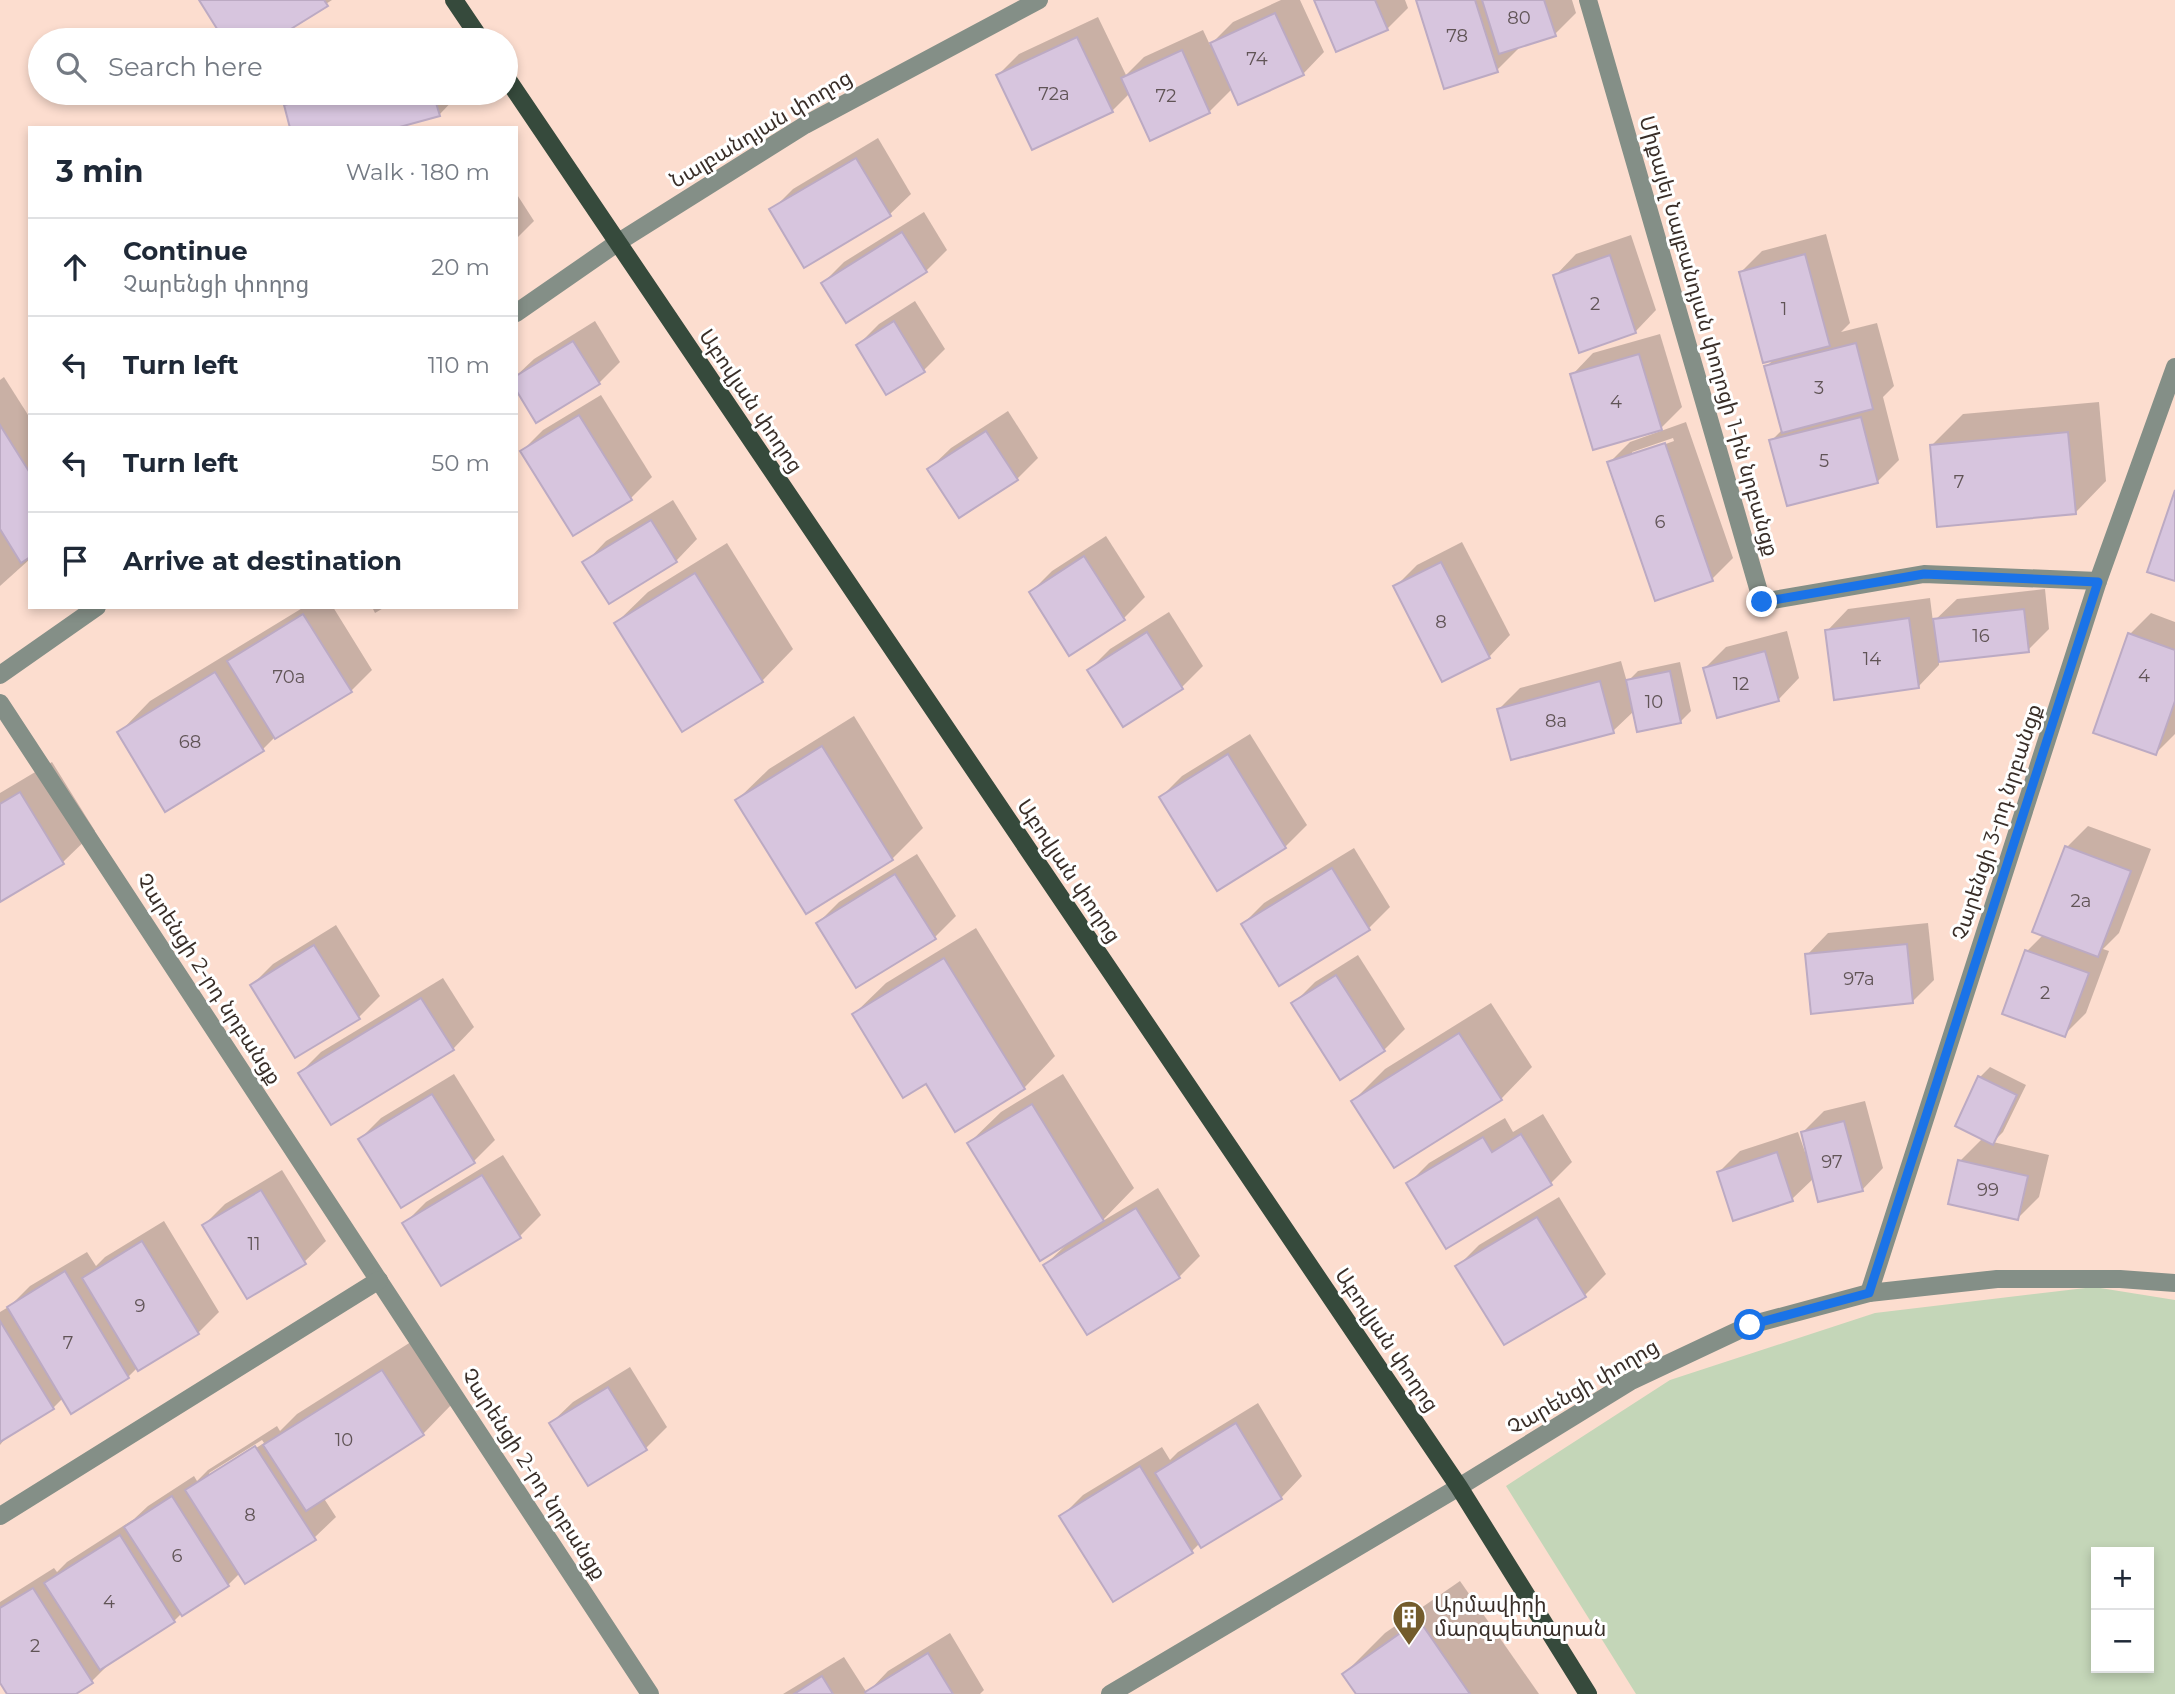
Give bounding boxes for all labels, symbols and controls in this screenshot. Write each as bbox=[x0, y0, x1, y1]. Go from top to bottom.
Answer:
house number: 80 bbox=[1507, 7, 1531, 29]
house number: 78 bbox=[1446, 25, 1468, 47]
search box bbox=[28, 28, 518, 105]
icon: search bbox=[52, 48, 90, 86]
house number: 74 bbox=[1246, 48, 1268, 70]
text: Search here bbox=[108, 51, 263, 83]
street label: Նալբանդյան փողոց bbox=[665, 64, 856, 193]
house number: 72a bbox=[1038, 83, 1070, 105]
house number: 72 bbox=[1156, 85, 1176, 107]
street label: Միքայել Նալբանդյան փողոցի 1-ին նրբանցք bbox=[1634, 113, 1784, 559]
text: 3 min bbox=[56, 153, 143, 190]
text: Walk · 180 m bbox=[346, 158, 490, 186]
text: Continue bbox=[123, 235, 248, 267]
icon: ahead bbox=[56, 248, 94, 286]
text: 20 m bbox=[431, 253, 490, 281]
text: Չարենցի փողոց bbox=[123, 270, 309, 298]
house number: 2 bbox=[1590, 293, 1600, 315]
house number: 1 bbox=[1781, 298, 1787, 320]
street label: Աբովյան փողոց bbox=[694, 324, 809, 477]
icon: left bbox=[56, 346, 94, 384]
text: Turn left bbox=[123, 349, 239, 381]
text: 110 m bbox=[428, 351, 490, 379]
house number: 3 bbox=[1814, 377, 1824, 399]
house number: 4 bbox=[1610, 391, 1622, 413]
icon: left bbox=[56, 444, 94, 482]
text: Turn left bbox=[123, 447, 239, 479]
text: 50 m bbox=[431, 449, 490, 477]
house number: 5 bbox=[1819, 450, 1829, 472]
house number: 7 bbox=[1954, 471, 1964, 493]
house number: 6 bbox=[1655, 511, 1666, 533]
icon: arrive bbox=[56, 542, 94, 580]
text: Arrive at destination bbox=[123, 545, 402, 577]
route end bbox=[1746, 586, 1777, 617]
house number: 8 bbox=[1435, 611, 1447, 633]
house number: 16 bbox=[1972, 625, 1990, 647]
house number: 14 bbox=[1863, 648, 1881, 670]
house number: 4 bbox=[2138, 665, 2150, 687]
house number: 70a bbox=[273, 666, 305, 688]
house number: 12 bbox=[1733, 673, 1749, 695]
house number: 10 bbox=[1645, 691, 1663, 713]
street label: Չարենցի 3-րդ նրբանցք bbox=[1946, 701, 2047, 943]
house number: 8a bbox=[1545, 710, 1567, 732]
house number: 68 bbox=[179, 731, 201, 753]
street label: Աբովյան փողոց bbox=[1012, 794, 1127, 947]
street label: Չարենցի 2-րդ նրբանցք bbox=[132, 868, 287, 1089]
house number: 2a bbox=[2071, 890, 2091, 912]
house number: 97a bbox=[1843, 968, 1875, 990]
house number: 2 bbox=[2040, 982, 2050, 1004]
house number: 97 bbox=[1821, 1151, 1843, 1173]
house number: 99 bbox=[1977, 1179, 1999, 1201]
house number: 11 bbox=[248, 1233, 261, 1255]
street label: Աբովյան փողոց bbox=[1330, 1263, 1445, 1416]
house number: 9 bbox=[135, 1295, 146, 1317]
route start bbox=[1734, 1309, 1765, 1340]
house number: 7 bbox=[63, 1332, 73, 1354]
street label: Չարենցի փողոց bbox=[1503, 1333, 1663, 1440]
street label: Չարենցի 2-րդ նրբանցք bbox=[457, 1363, 612, 1584]
house number: 10 bbox=[335, 1429, 353, 1451]
house number: 8 bbox=[244, 1504, 256, 1526]
house number: 6 bbox=[172, 1545, 183, 1567]
map controls bbox=[2091, 1547, 2154, 1673]
button: + bbox=[2091, 1547, 2154, 1610]
house number: 4 bbox=[103, 1591, 115, 1613]
place label: Արմավիրի մարզպետարան bbox=[1434, 1592, 1606, 1641]
building icon: Արմավիրի մարզպետարան bbox=[1390, 1598, 1428, 1647]
button: − bbox=[2091, 1610, 2154, 1673]
house number: 2 bbox=[30, 1635, 40, 1657]

